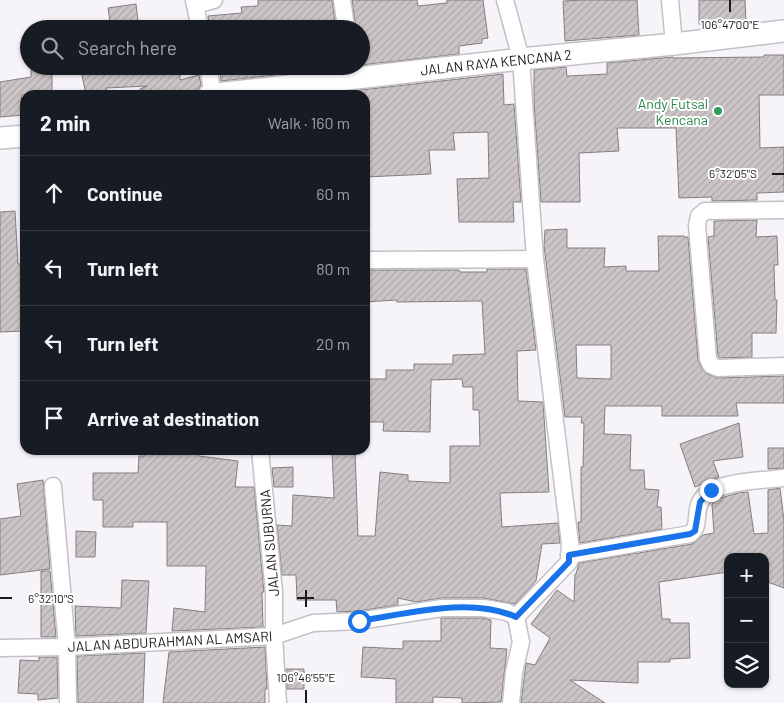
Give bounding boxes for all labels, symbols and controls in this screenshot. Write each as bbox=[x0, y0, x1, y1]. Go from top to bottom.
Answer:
text: 106°47'00"E bbox=[700, 17, 760, 31]
search box bbox=[20, 20, 370, 75]
icon: search bbox=[38, 34, 66, 62]
text: Search here bbox=[78, 36, 177, 59]
street label: JALAN RAYA KENCANA 2 bbox=[419, 46, 573, 78]
place label: Andy Futsal Kencana bbox=[638, 95, 708, 128]
marker: Andy Futsal Kencana bbox=[712, 105, 724, 117]
text: 2 min bbox=[40, 110, 90, 135]
text: Walk · 160 m bbox=[268, 113, 350, 132]
text: 6°32'05"S bbox=[709, 166, 757, 180]
icon: ahead bbox=[40, 179, 68, 207]
text: Continue bbox=[87, 182, 163, 205]
text: 60 m bbox=[316, 184, 350, 203]
icon: left bbox=[40, 254, 68, 282]
text: Turn left bbox=[87, 257, 158, 280]
text: 80 m bbox=[316, 259, 350, 278]
icon: left bbox=[40, 329, 68, 357]
text: Turn left bbox=[87, 332, 158, 355]
text: 20 m bbox=[316, 334, 350, 353]
icon: arrive bbox=[40, 404, 68, 432]
text: Arrive at destination bbox=[87, 407, 259, 430]
route end bbox=[700, 479, 723, 502]
street label: JALAN SUBURNA bbox=[256, 488, 282, 597]
map controls bbox=[724, 553, 769, 688]
button: + bbox=[724, 553, 769, 598]
text: 6°32'10"S bbox=[28, 591, 74, 605]
button: − bbox=[724, 598, 769, 643]
route start bbox=[348, 610, 371, 633]
street label: JALAN ABDURAHMAN AL AMSARI bbox=[67, 627, 273, 655]
button: layers bbox=[724, 643, 769, 688]
text: 106°46'55"E bbox=[277, 670, 335, 684]

